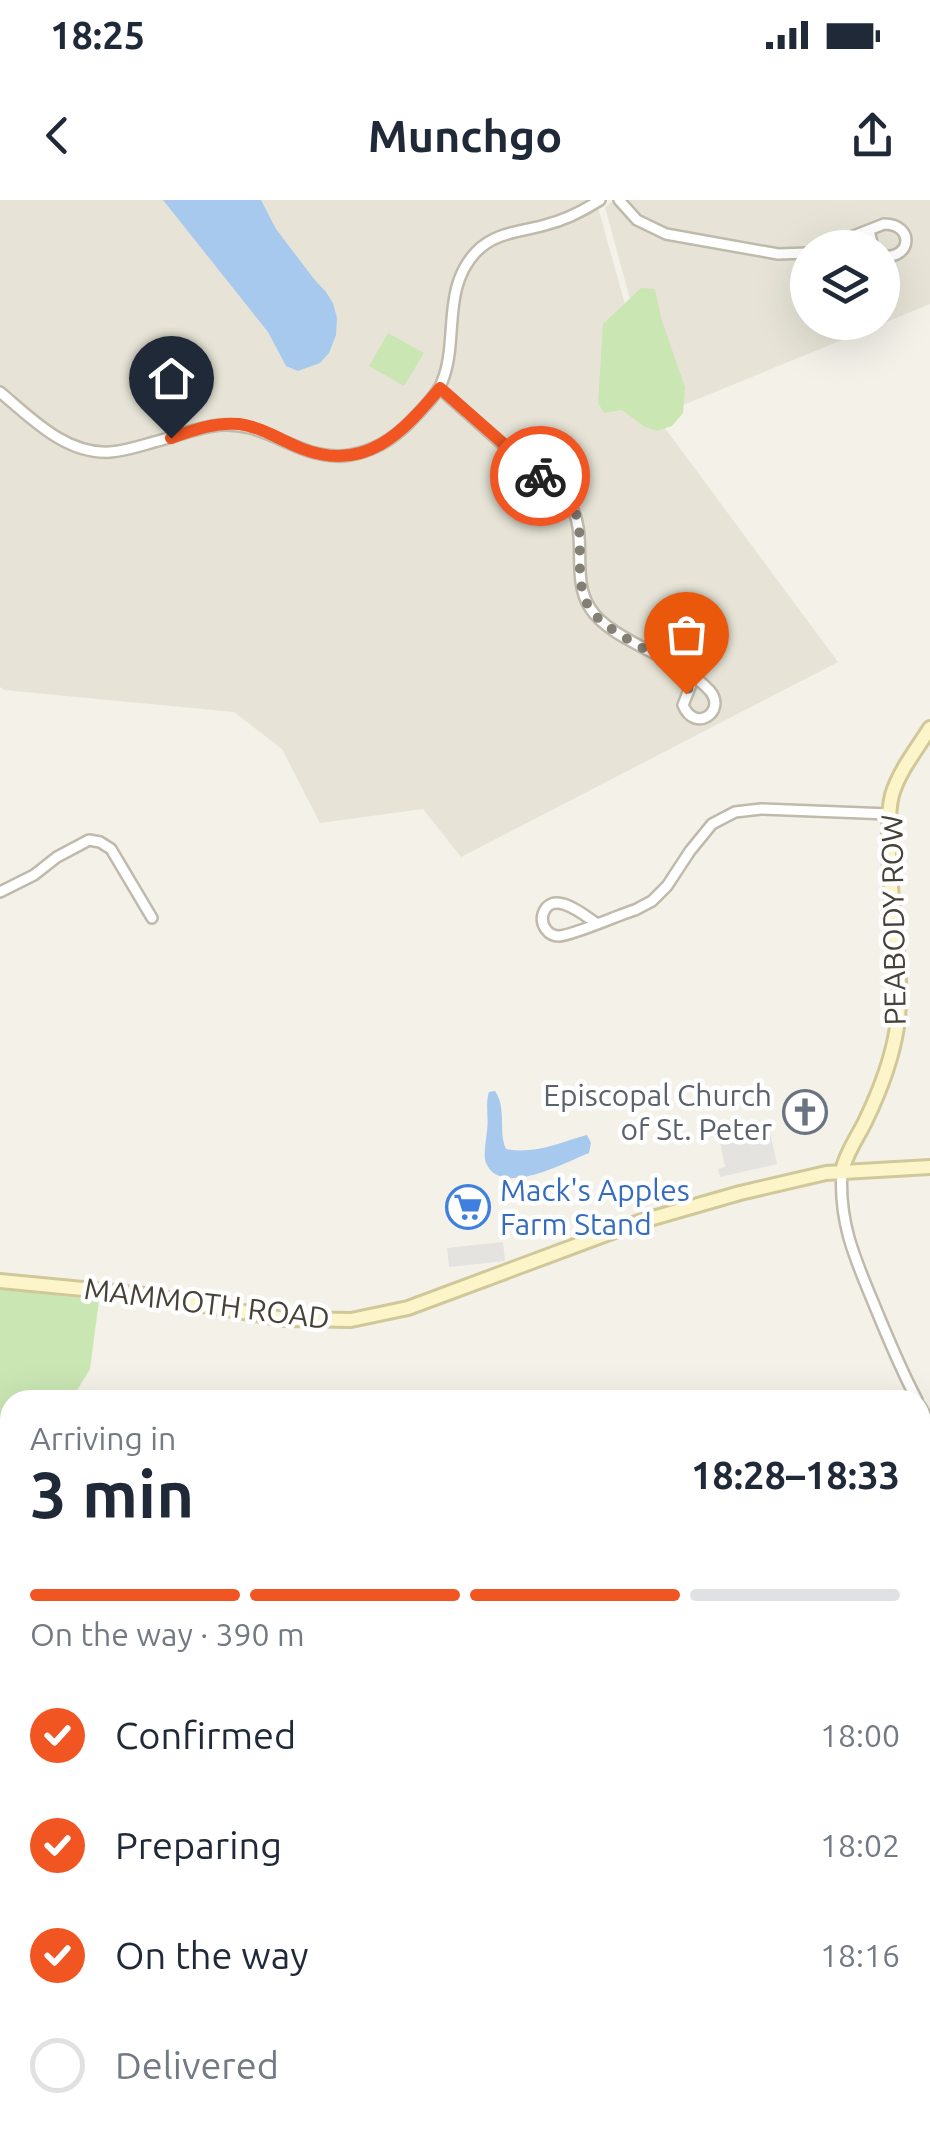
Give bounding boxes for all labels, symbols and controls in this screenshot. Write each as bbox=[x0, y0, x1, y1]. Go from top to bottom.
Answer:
text: 18:25 bbox=[50, 14, 145, 56]
icon: back bbox=[30, 108, 85, 163]
icon: share bbox=[845, 108, 900, 163]
text: Munchgo bbox=[368, 110, 562, 161]
map controls bbox=[790, 230, 900, 340]
button: layers bbox=[790, 230, 900, 340]
pin bbox=[129, 336, 214, 439]
icon: home bbox=[144, 351, 199, 406]
courier bbox=[490, 426, 590, 526]
icon: bike bbox=[513, 449, 568, 504]
pin bbox=[644, 592, 729, 695]
icon: bag bbox=[659, 607, 714, 662]
street label: PEABODY ROW bbox=[874, 814, 912, 1026]
place label: Episcopal Church of St. Peter bbox=[543, 1078, 773, 1146]
church icon: Episcopal Church of St. Peter bbox=[782, 1089, 828, 1135]
place label: Mack's Apples Farm Stand bbox=[500, 1173, 690, 1241]
supermarket icon: Mack's Apples Farm Stand bbox=[445, 1184, 491, 1230]
street label: MAMMOTH ROAD bbox=[82, 1271, 332, 1335]
text: Arriving in bbox=[30, 1420, 176, 1456]
text: 18:28–18:33 bbox=[691, 1454, 900, 1496]
text: 3 min bbox=[30, 1457, 194, 1530]
text: On the way · 390 m bbox=[30, 1616, 305, 1652]
icon: check bbox=[30, 1708, 85, 1763]
text: Confirmed bbox=[115, 1714, 296, 1756]
text: 18:00 bbox=[820, 1717, 900, 1753]
icon: check bbox=[30, 1818, 85, 1873]
text: Preparing bbox=[115, 1824, 282, 1866]
text: 18:02 bbox=[820, 1827, 900, 1863]
icon: check bbox=[30, 1928, 85, 1983]
text: On the way bbox=[115, 1934, 308, 1976]
text: 18:16 bbox=[820, 1937, 900, 1973]
text: Delivered bbox=[115, 2044, 279, 2086]

